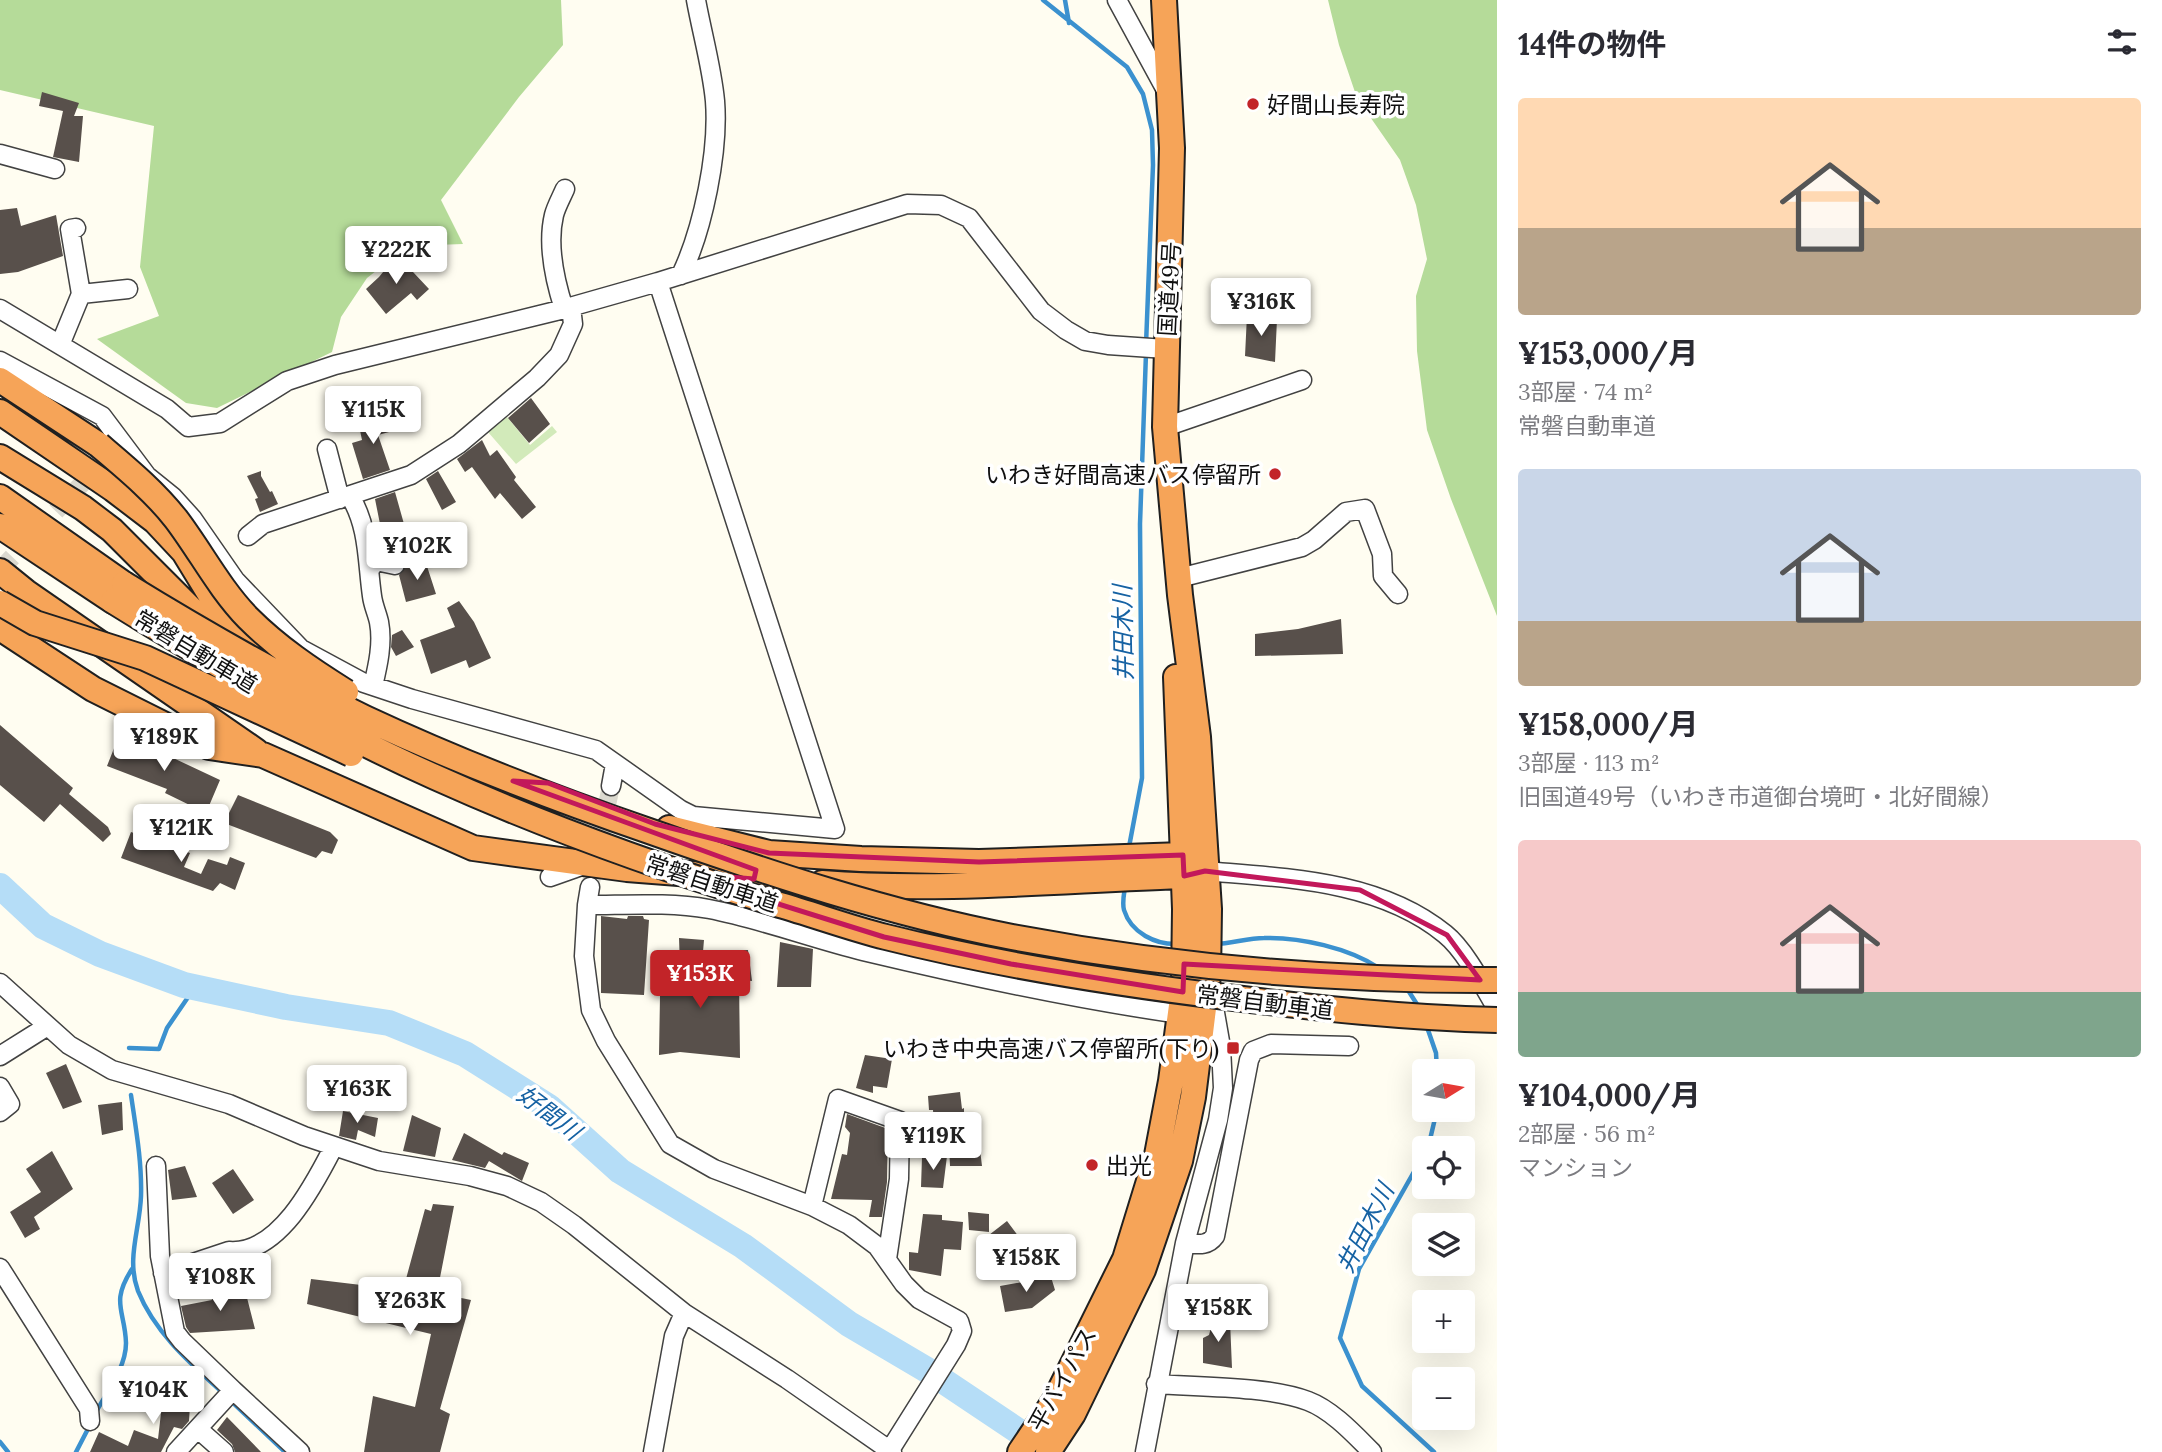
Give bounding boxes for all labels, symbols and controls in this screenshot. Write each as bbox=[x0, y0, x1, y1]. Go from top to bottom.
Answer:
icon: filters bbox=[2103, 23, 2141, 61]
text: 14件の物件 bbox=[1518, 25, 1667, 63]
place label: 好間山長寿院 bbox=[1267, 90, 1405, 119]
marker: 好間山長寿院 bbox=[1245, 96, 1261, 112]
icon: home bbox=[1767, 144, 1893, 270]
pin: ¥222K bbox=[347, 226, 445, 286]
text: ¥222K bbox=[361, 234, 431, 263]
street label: 国道49号 bbox=[1152, 241, 1186, 337]
pin: ¥316K bbox=[1212, 278, 1310, 338]
text: ¥316K bbox=[1227, 286, 1295, 315]
text: ¥153,000/月 bbox=[1518, 334, 1698, 372]
text: 3部屋 · 74 m² bbox=[1518, 377, 1653, 406]
pin: ¥115K bbox=[324, 386, 422, 446]
text: ¥115K bbox=[341, 394, 405, 423]
text: 常磐自動車道 bbox=[1518, 411, 1656, 440]
place label: いわき好間高速バス停留所 bbox=[985, 460, 1261, 489]
marker: いわき好間高速バス停留所 bbox=[1267, 466, 1283, 482]
icon: home bbox=[1767, 515, 1893, 641]
pin: ¥102K bbox=[368, 522, 466, 582]
text: ¥102K bbox=[382, 530, 452, 559]
water label: 井田木川 bbox=[1107, 582, 1139, 681]
street label: 常磐自動車道 bbox=[129, 603, 263, 699]
text: ¥158,000/月 bbox=[1518, 705, 1699, 743]
pin: ¥189K bbox=[115, 714, 213, 773]
text: ¥189K bbox=[130, 721, 198, 750]
text: 3部屋 · 113 m² bbox=[1518, 748, 1660, 777]
text: 旧国道49号（いわき市道御台境町・北好間線） bbox=[1518, 782, 2004, 811]
pin: ¥121K bbox=[132, 804, 230, 864]
text: ¥121K bbox=[149, 812, 213, 841]
street label: 常磐自動車道 bbox=[642, 848, 782, 918]
icon: home bbox=[1767, 886, 1893, 1012]
pin: ¥153K bbox=[651, 950, 749, 1010]
text: ¥153K bbox=[666, 958, 734, 987]
street label: 常磐自動車道 bbox=[1195, 979, 1335, 1025]
place label: いわき中央高速バス停留所(下り) bbox=[883, 1034, 1219, 1064]
marker: いわき中央高速バス停留所(下り) bbox=[1225, 1040, 1241, 1056]
north arrow bbox=[1412, 1059, 1475, 1122]
map controls bbox=[1412, 1059, 1475, 1430]
pin: ¥163K bbox=[308, 1066, 406, 1125]
text: ¥163K bbox=[323, 1073, 391, 1102]
text: ¥104,000/月 bbox=[1518, 1076, 1701, 1114]
water label: 好間川 bbox=[511, 1079, 589, 1149]
pin: ¥119K bbox=[884, 1112, 982, 1172]
text: 2部屋 · 56 m² bbox=[1518, 1119, 1656, 1148]
text: ¥119K bbox=[901, 1120, 965, 1149]
button: locate bbox=[1412, 1136, 1475, 1199]
place label: 出光 bbox=[1106, 1151, 1152, 1180]
text: マンション bbox=[1518, 1153, 1633, 1182]
marker: 出光 bbox=[1084, 1157, 1100, 1173]
water label: 井田木川 bbox=[1329, 1176, 1402, 1278]
button: layers bbox=[1412, 1213, 1475, 1276]
pin: ¥158K bbox=[977, 1234, 1075, 1294]
text: ¥158K bbox=[992, 1242, 1060, 1271]
pin: ¥108K bbox=[171, 1254, 269, 1313]
text: ¥108K bbox=[185, 1261, 255, 1290]
pin: ¥263K bbox=[361, 1278, 459, 1337]
pin: ¥158K bbox=[1169, 1284, 1267, 1344]
text: ¥263K bbox=[374, 1285, 446, 1314]
button: + bbox=[1412, 1290, 1475, 1353]
text: ¥158K bbox=[1184, 1292, 1252, 1321]
street label: 平バイパス bbox=[1022, 1322, 1102, 1436]
pin: ¥104K bbox=[104, 1366, 202, 1426]
button: − bbox=[1412, 1367, 1475, 1430]
text: ¥104K bbox=[118, 1374, 188, 1403]

